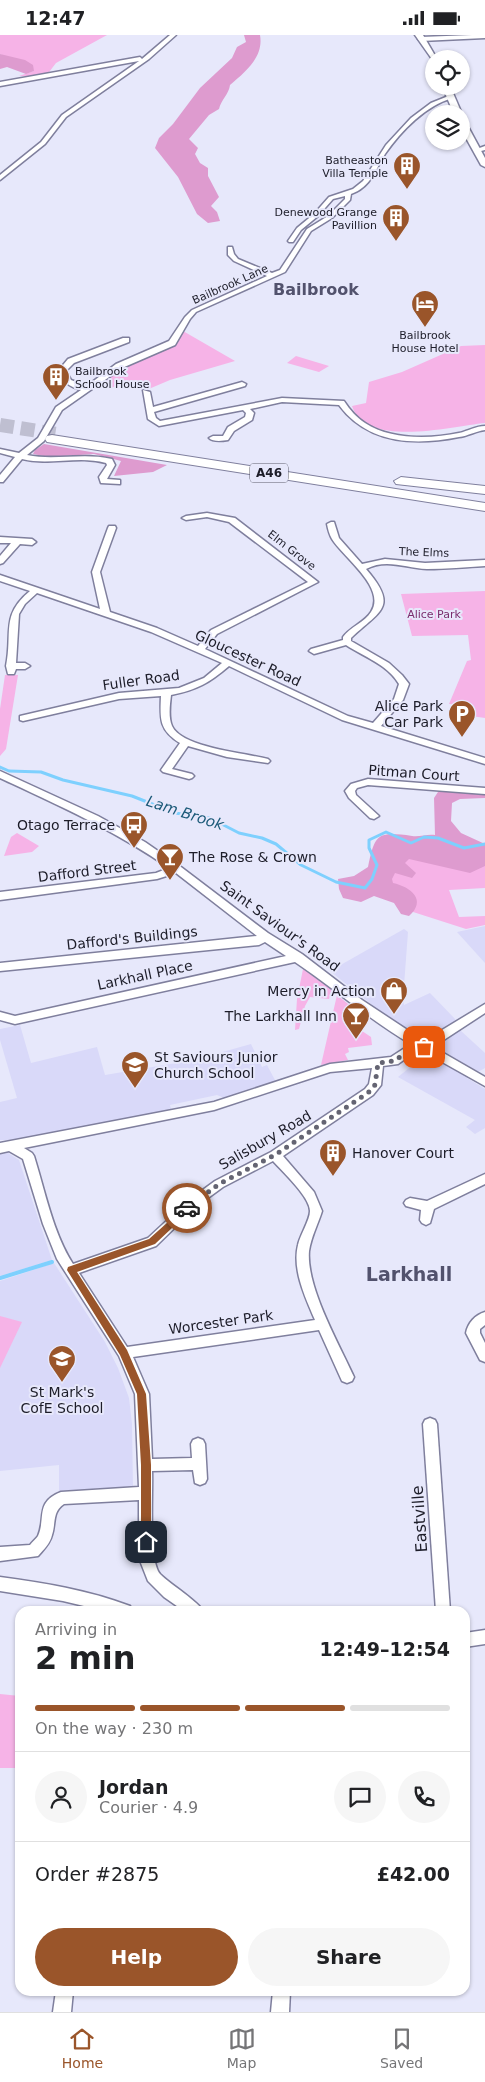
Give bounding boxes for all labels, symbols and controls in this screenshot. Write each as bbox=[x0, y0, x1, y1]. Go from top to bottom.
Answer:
text: 12:47 bbox=[25, 7, 85, 29]
map controls bbox=[425, 50, 470, 150]
button: locate bbox=[425, 50, 470, 95]
button: layers bbox=[425, 105, 470, 150]
building icon: Batheaston Villa Temple bbox=[392, 151, 422, 190]
place label: Batheaston Villa Temple bbox=[322, 154, 388, 180]
building icon: Denewood Grange Pavillion bbox=[381, 203, 411, 242]
place label: Denewood Grange Pavillion bbox=[275, 206, 377, 232]
street label: Bailbrook Lane bbox=[190, 262, 270, 307]
district label: Bailbrook bbox=[273, 280, 359, 299]
hotel icon: Bailbrook House Hotel bbox=[410, 289, 440, 328]
place label: Bailbrook House Hotel bbox=[391, 329, 459, 355]
building icon: Bailbrook School House bbox=[41, 362, 71, 401]
place label: Bailbrook School House bbox=[75, 365, 150, 391]
road number: A46 bbox=[250, 463, 288, 483]
street label: Elm Grove bbox=[265, 528, 318, 573]
street label: The Elms bbox=[398, 545, 450, 560]
park label: Alice Park bbox=[407, 608, 461, 621]
street label: Gloucester Road bbox=[192, 626, 304, 690]
street label: Fuller Road bbox=[101, 667, 181, 693]
place label: Alice Park Car Park bbox=[375, 698, 444, 730]
parking icon: Alice Park Car Park bbox=[447, 699, 477, 738]
street label: Pitman Court bbox=[368, 762, 461, 784]
water label: Lam Brook bbox=[144, 792, 227, 834]
bus stop icon: Otago Terrace bbox=[119, 810, 149, 849]
place label: Otago Terrace bbox=[17, 817, 115, 833]
bar icon: The Rose & Crown bbox=[155, 842, 185, 881]
place label: The Rose & Crown bbox=[188, 849, 317, 865]
street label: Dafford Street bbox=[37, 857, 138, 885]
street label: Saint Saviour's Road bbox=[217, 877, 343, 975]
street label: Dafford's Buildings bbox=[66, 923, 198, 953]
street label: Larkhall Place bbox=[96, 957, 194, 993]
shop icon: Mercy in Action bbox=[379, 976, 409, 1015]
place label: Mercy in Action bbox=[267, 983, 375, 999]
bar icon: The Larkhall Inn bbox=[341, 1001, 371, 1040]
place label: The Larkhall Inn bbox=[224, 1008, 337, 1024]
pin bbox=[403, 1026, 445, 1068]
icon: bag bbox=[410, 1033, 438, 1061]
place label: St Saviours Junior Church School bbox=[154, 1049, 278, 1081]
school or university icon: St Saviours Junior Church School bbox=[120, 1050, 150, 1089]
street label: Salisbury Road bbox=[216, 1107, 314, 1173]
building icon: Hanover Court bbox=[318, 1138, 348, 1177]
place label: Hanover Court bbox=[352, 1145, 455, 1161]
courier bbox=[162, 1183, 212, 1233]
icon: car bbox=[173, 1194, 201, 1222]
district label: Larkhall bbox=[366, 1263, 452, 1285]
street label: Worcester Park bbox=[168, 1307, 275, 1337]
school or university icon: St Mark's CofE School bbox=[47, 1344, 77, 1383]
place label: St Mark's CofE School bbox=[20, 1384, 104, 1416]
street label: Eastville bbox=[408, 1485, 431, 1553]
pin bbox=[125, 1521, 167, 1563]
icon: home bbox=[132, 1528, 160, 1556]
text: Arriving in bbox=[35, 1620, 117, 1639]
text: 12:49–12:54 bbox=[320, 1638, 450, 1660]
text: 2 min bbox=[35, 1639, 136, 1677]
text: On the way · 230 m bbox=[35, 1719, 193, 1738]
button: person bbox=[35, 1771, 87, 1823]
button: chat bbox=[334, 1771, 386, 1823]
button: phone bbox=[398, 1771, 450, 1823]
text: Jordan bbox=[99, 1776, 168, 1798]
text: Courier · 4.9 bbox=[99, 1798, 198, 1817]
text: Order #2875 bbox=[35, 1863, 159, 1885]
text: £42.00 bbox=[377, 1863, 450, 1885]
button: Help bbox=[35, 1928, 238, 1986]
button: Share bbox=[248, 1928, 450, 1986]
tab: Home bbox=[62, 2025, 103, 2071]
tab: Map bbox=[227, 2025, 256, 2071]
tab: Saved bbox=[380, 2025, 423, 2071]

